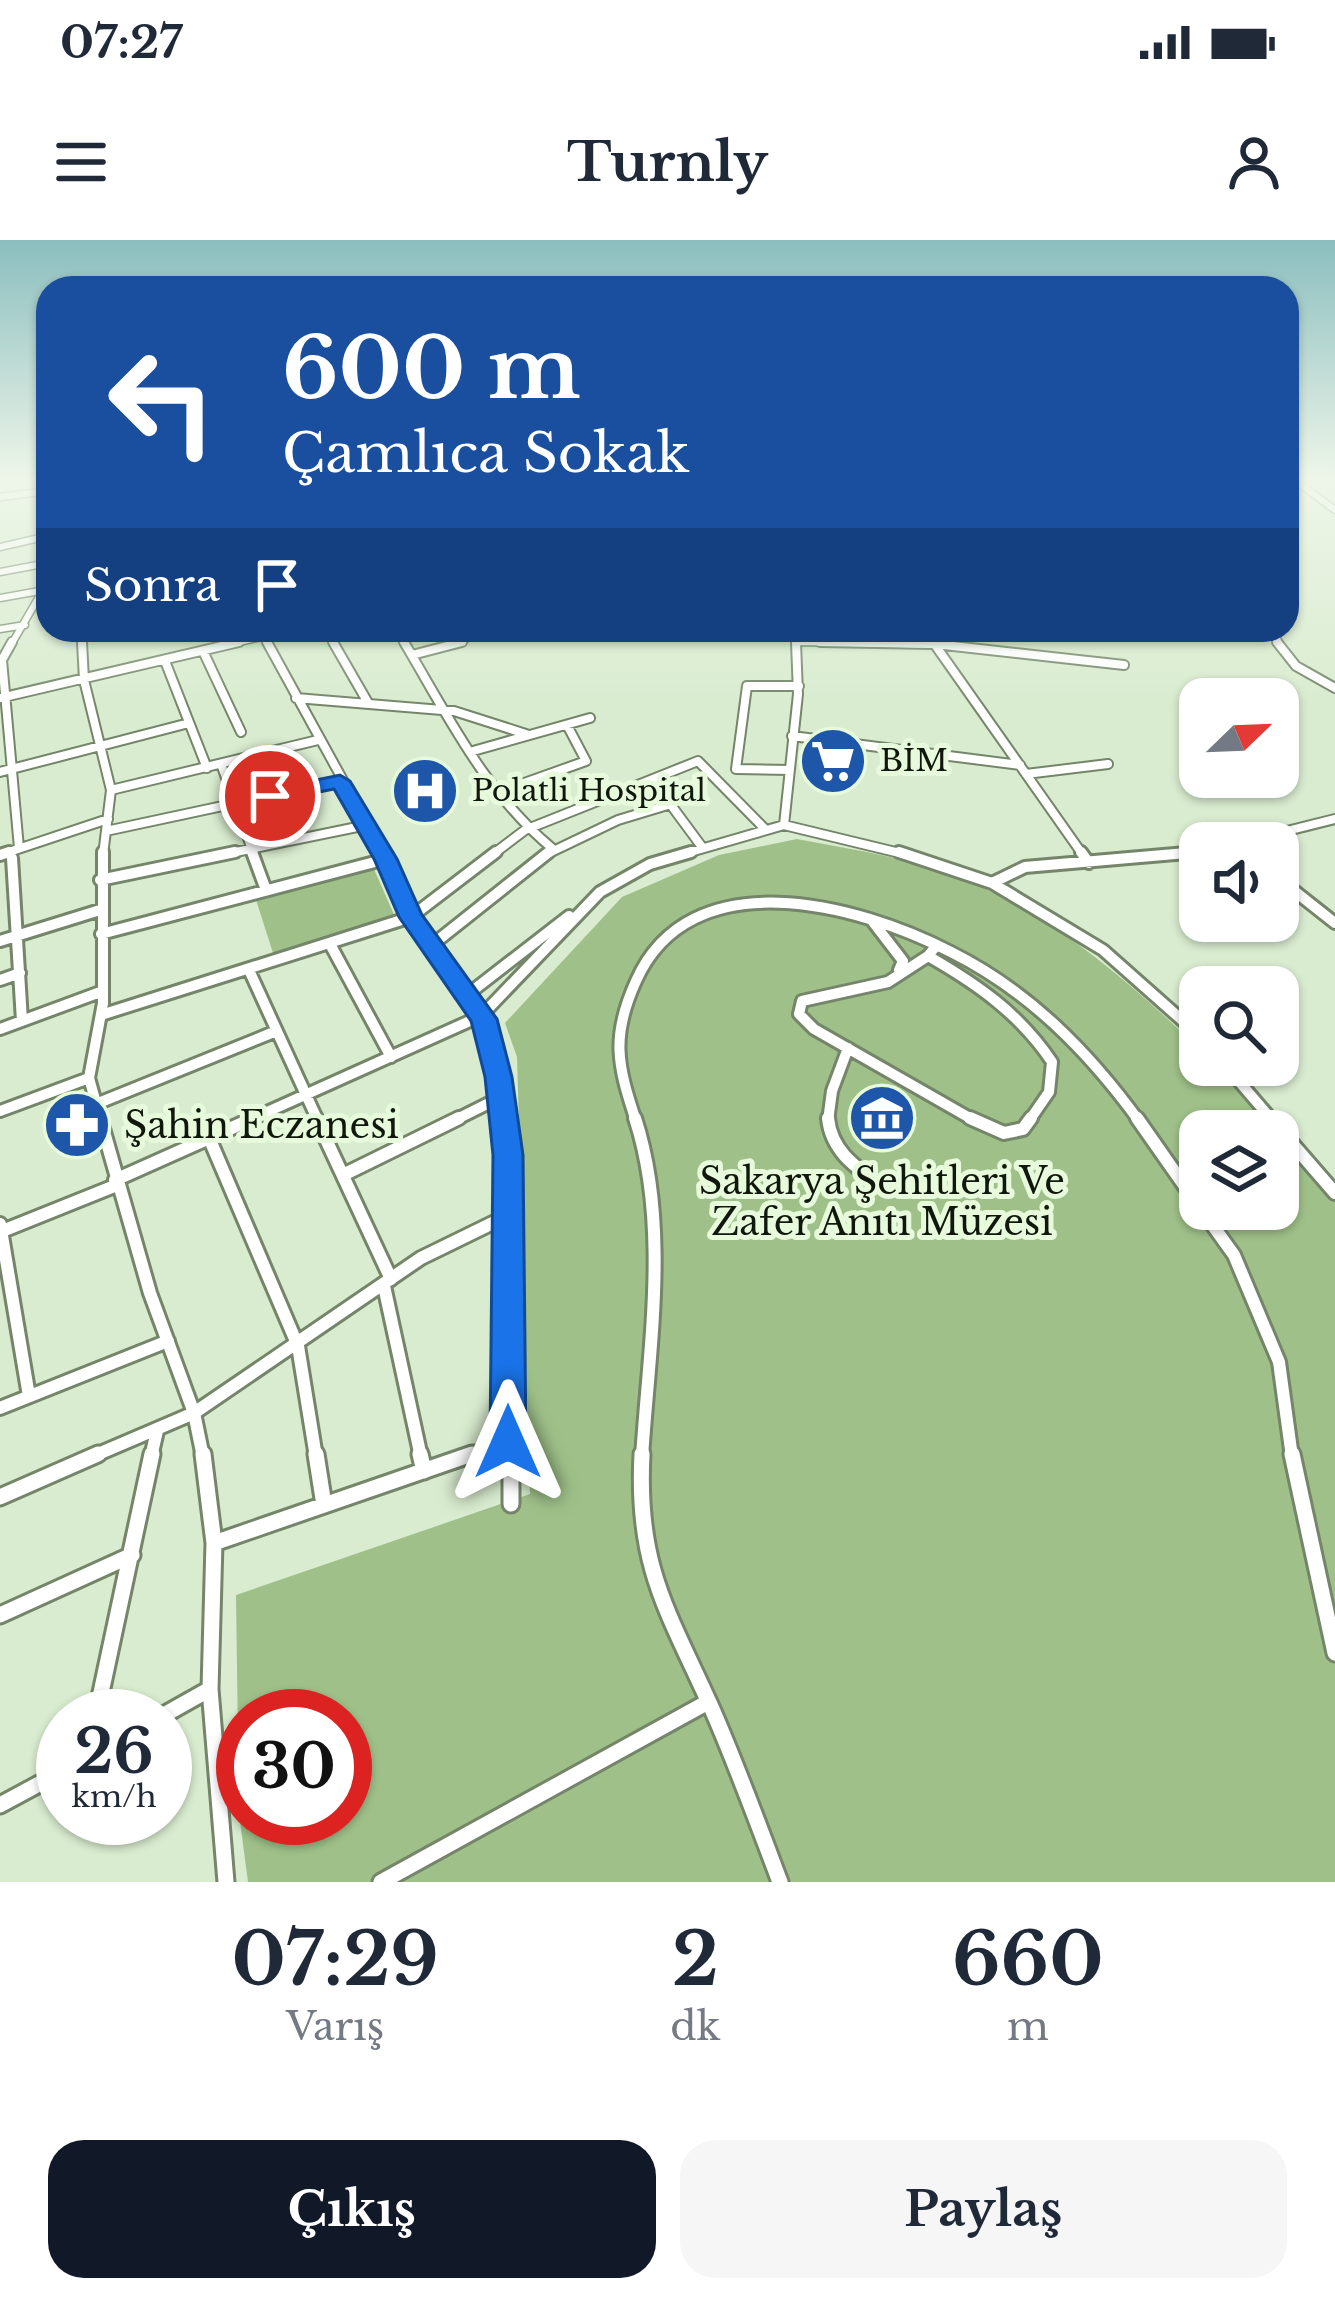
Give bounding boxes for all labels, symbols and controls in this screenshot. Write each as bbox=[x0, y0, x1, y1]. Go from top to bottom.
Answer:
text: 07:27 bbox=[60, 14, 183, 70]
icon: menu bbox=[48, 129, 114, 195]
text: Turnly bbox=[567, 129, 768, 196]
icon: person bbox=[1221, 129, 1287, 195]
text: 600 m bbox=[282, 317, 581, 421]
icon: left bbox=[84, 324, 240, 480]
text: Çamlıca Sokak bbox=[282, 420, 689, 487]
icon: arrive bbox=[244, 552, 310, 618]
text: Sonra bbox=[84, 557, 220, 613]
north arrow bbox=[1179, 678, 1299, 798]
map controls bbox=[1179, 678, 1299, 1230]
supermarket icon: BİM bbox=[798, 726, 868, 796]
place label: BİM bbox=[880, 742, 948, 779]
pin bbox=[219, 745, 321, 847]
hospital icon: Polatli Hospital bbox=[390, 756, 460, 826]
icon: arrive bbox=[237, 763, 303, 829]
place label: Polatli Hospital bbox=[472, 772, 706, 809]
button: sound bbox=[1179, 822, 1299, 942]
button: search bbox=[1179, 966, 1299, 1086]
museum icon: Sakarya Şehitleri Ve Zafer Anıtı Müzesi bbox=[847, 1083, 917, 1153]
pharmacy icon: Şahin Eczanesi bbox=[42, 1090, 112, 1160]
place label: Şahin Eczanesi bbox=[124, 1103, 399, 1148]
button: layers bbox=[1179, 1110, 1299, 1230]
place label: Sakarya Şehitleri Ve Zafer Anıtı Müzesi bbox=[699, 1159, 1065, 1245]
position arrow bbox=[445, 1379, 571, 1505]
speed limit sign: 30 bbox=[216, 1689, 372, 1845]
text: 26 bbox=[74, 1715, 154, 1789]
text: km/h bbox=[71, 1778, 157, 1815]
text: 07:29 bbox=[231, 1915, 439, 2004]
text: 2 bbox=[672, 1915, 719, 2004]
text: 660 bbox=[952, 1915, 1104, 2004]
text: Varış bbox=[286, 2002, 384, 2051]
text: dk bbox=[670, 2002, 721, 2051]
text: m bbox=[1007, 2002, 1049, 2051]
button: Çıkış bbox=[48, 2140, 656, 2278]
button: Paylaş bbox=[680, 2140, 1287, 2278]

